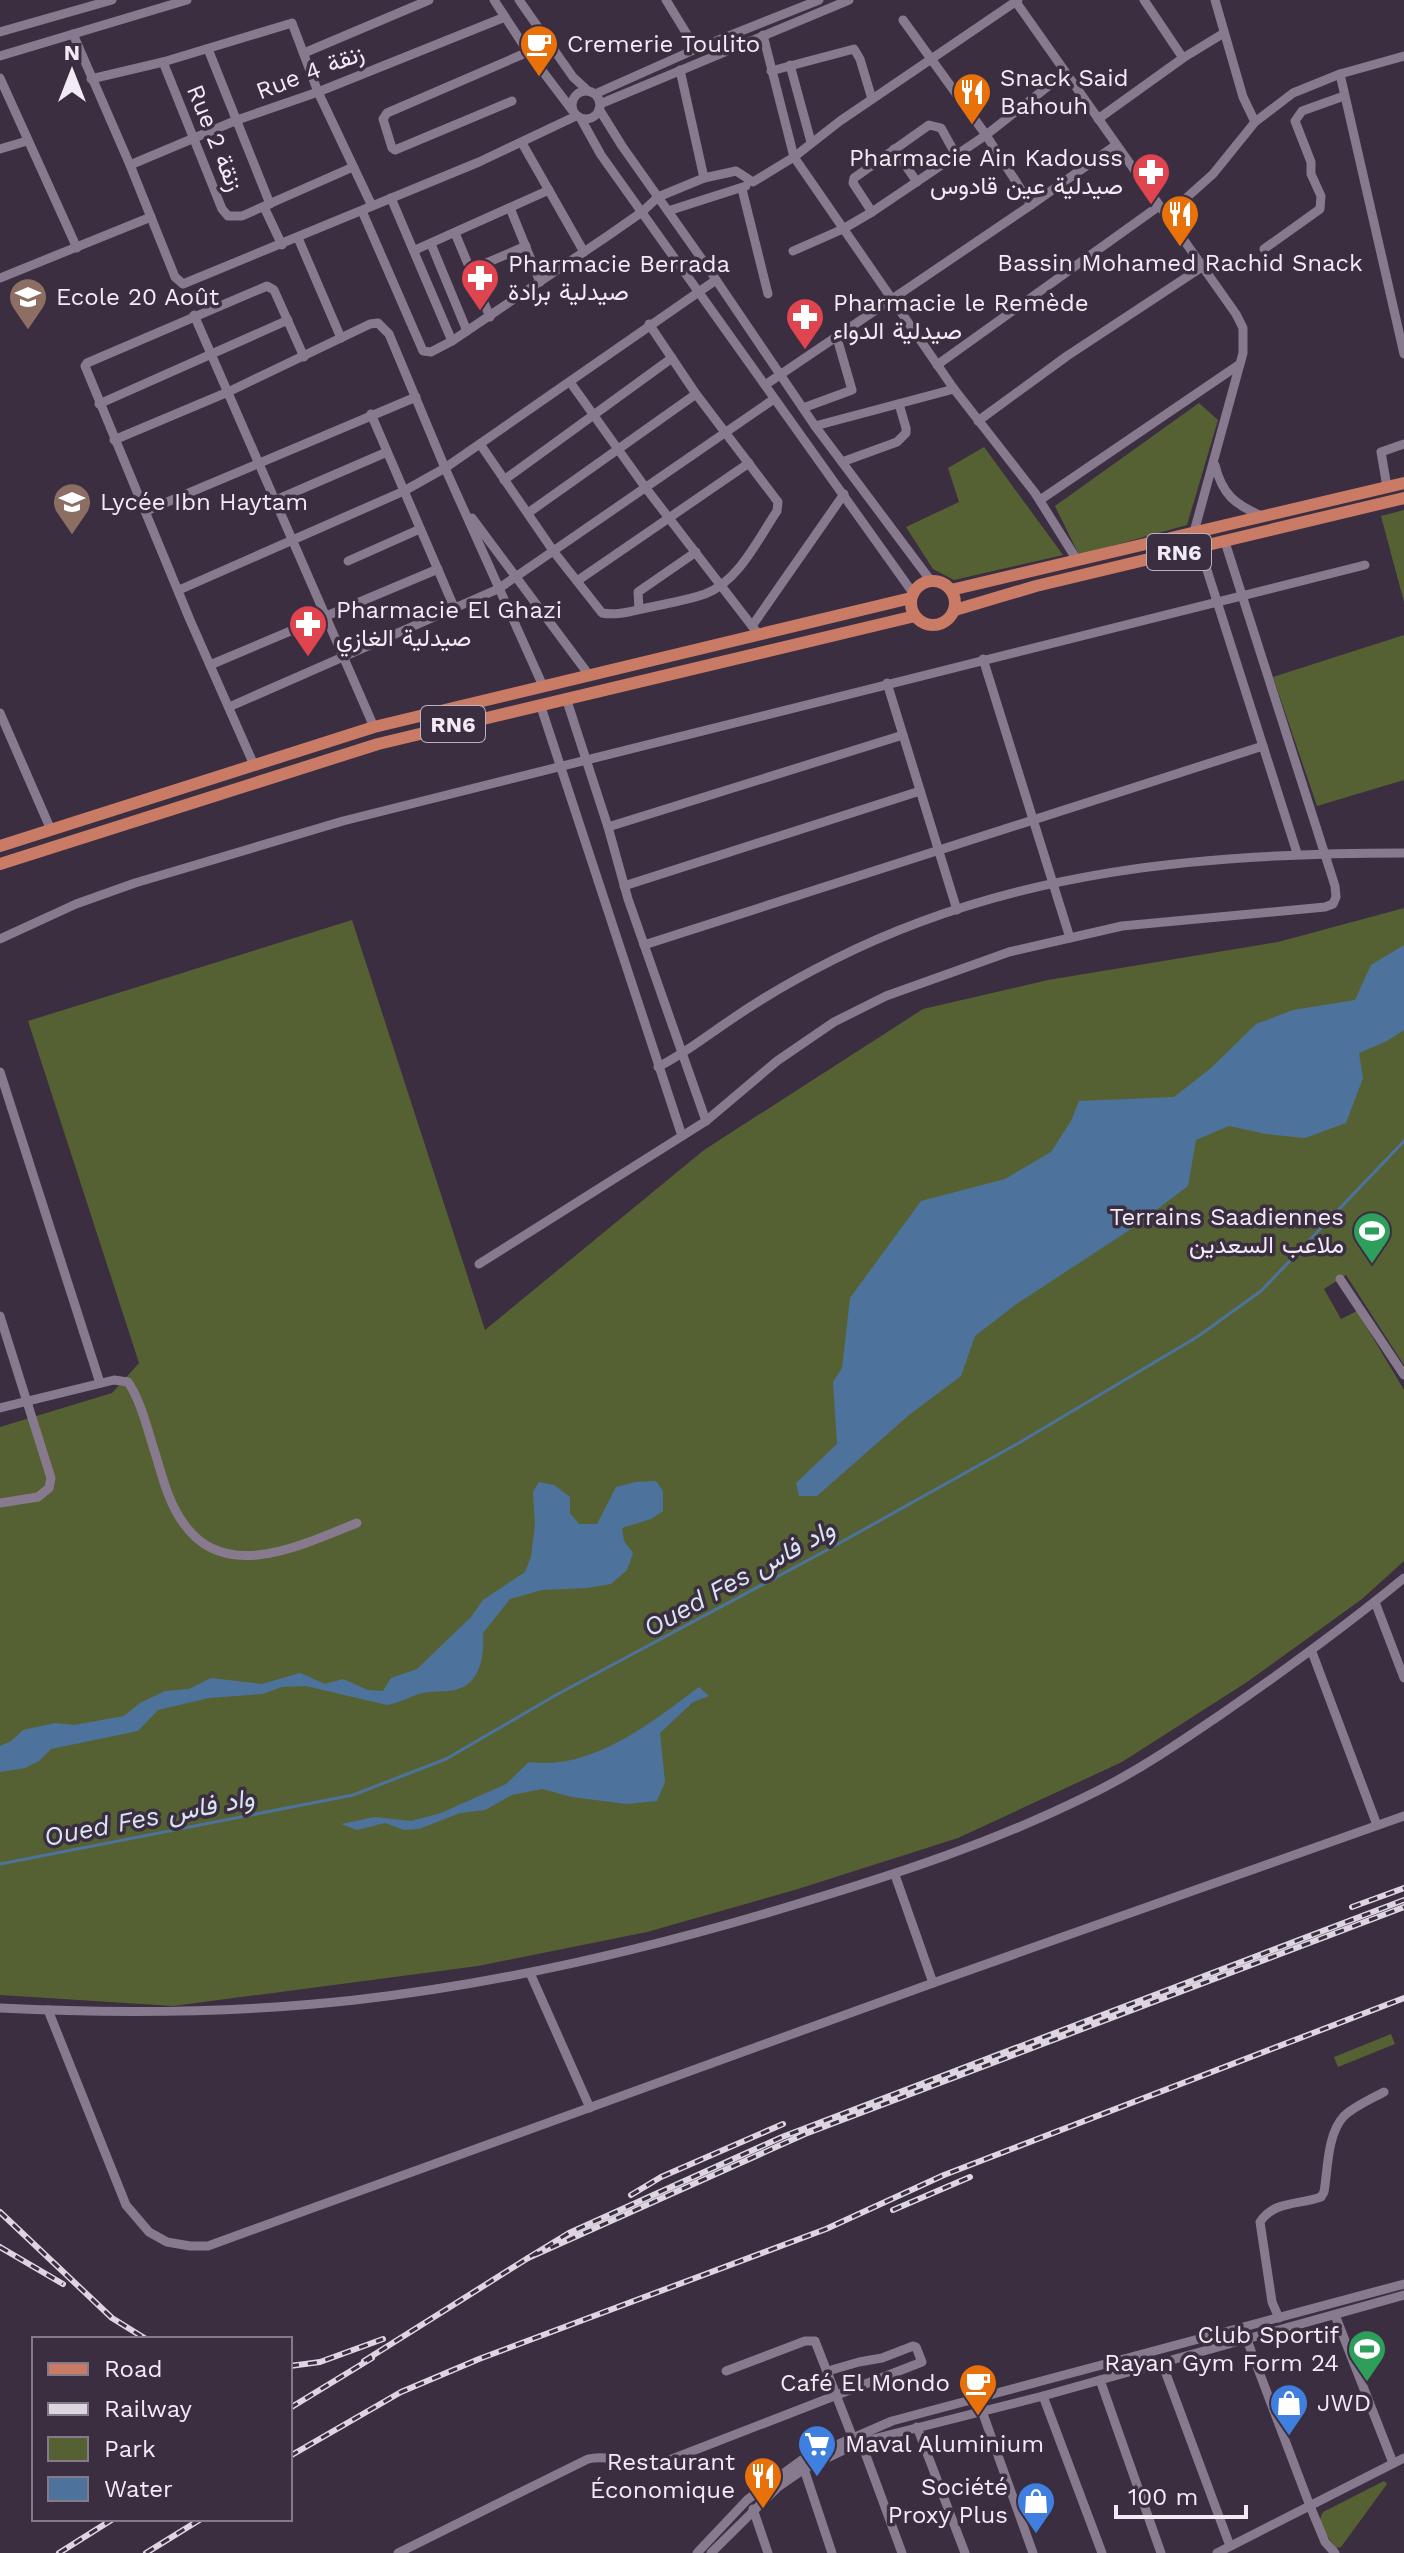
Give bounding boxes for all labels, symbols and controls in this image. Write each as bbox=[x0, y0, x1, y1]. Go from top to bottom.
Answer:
cafe icon: Cremerie Toulito bbox=[518, 23, 560, 78]
place label: Cremerie Toulito bbox=[567, 30, 760, 58]
north arrow bbox=[32, 32, 112, 112]
street label: Rue 4 زنقة bbox=[252, 39, 368, 106]
text: N bbox=[64, 40, 80, 65]
place label: Snack Said Bahouh bbox=[1000, 64, 1129, 120]
restaurant icon: Snack Said Bahouh bbox=[951, 71, 993, 126]
street label: Rue 2 زنقة bbox=[180, 81, 249, 196]
place label: Pharmacie Ain Kadouss صيدلية عين قادوس bbox=[849, 144, 1123, 201]
pharmacy icon: Pharmacie Ain Kadouss صيدلية عين قادوس bbox=[1130, 151, 1172, 206]
restaurant icon: Bassin Mohamed Rachid Snack bbox=[1159, 193, 1201, 248]
place label: Bassin Mohamed Rachid Snack bbox=[997, 249, 1363, 277]
place label: Pharmacie Berrada صيدلية برادة bbox=[508, 250, 730, 307]
pharmacy icon: Pharmacie Berrada صيدلية برادة bbox=[459, 257, 501, 312]
school or university icon: Ecole 20 Août bbox=[7, 276, 49, 331]
place label: Ecole 20 Août bbox=[56, 283, 219, 311]
place label: Pharmacie le Remède صيدلية الدواء bbox=[833, 289, 1089, 346]
pharmacy icon: Pharmacie le Remède صيدلية الدواء bbox=[784, 296, 826, 351]
school or university icon: Lycée Ibn Haytam bbox=[51, 481, 93, 536]
place label: Lycée Ibn Haytam bbox=[100, 488, 308, 516]
road number: RN6 bbox=[1147, 534, 1211, 570]
place label: Pharmacie El Ghazi صيدلية الغازي bbox=[336, 596, 562, 657]
pharmacy icon: Pharmacie El Ghazi صيدلية الغازي bbox=[287, 603, 329, 658]
road number: RN6 bbox=[421, 706, 485, 742]
place label: Terrains Saadiennes ملاعب السعدين bbox=[1110, 1203, 1344, 1259]
sports icon: Terrains Saadiennes ملاعب السعدين bbox=[1351, 1210, 1393, 1265]
water label: Oued Fes واد فاس bbox=[638, 1513, 840, 1644]
water label: Oued Fes واد فاس bbox=[41, 1782, 257, 1853]
place label: Club Sportif Rayan Gym Form 24 bbox=[1104, 2321, 1340, 2377]
sports icon: Club Sportif Rayan Gym Form 24 bbox=[1346, 2328, 1388, 2383]
legend bbox=[32, 2337, 292, 2521]
text: Road bbox=[104, 2355, 163, 2383]
cafe icon: Café El Mondo bbox=[957, 2362, 999, 2417]
place label: Café El Mondo bbox=[780, 2369, 950, 2397]
shop icon: JWD bbox=[1268, 2382, 1310, 2437]
place label: JWD bbox=[1317, 2389, 1371, 2417]
text: Railway bbox=[104, 2395, 193, 2423]
supermarket icon: Maval Aluminium bbox=[796, 2423, 838, 2478]
place label: Maval Aluminium bbox=[845, 2430, 1044, 2458]
text: Park bbox=[104, 2435, 156, 2463]
place label: Restaurant Économique bbox=[590, 2448, 735, 2504]
restaurant icon: Restaurant Économique bbox=[742, 2455, 784, 2510]
scale bar bbox=[1116, 2469, 1246, 2519]
place label: Société Proxy Plus bbox=[888, 2473, 1008, 2529]
text: Water bbox=[104, 2475, 173, 2503]
shop icon: Société Proxy Plus bbox=[1015, 2480, 1057, 2535]
text: 100 m bbox=[1128, 2483, 1198, 2511]

